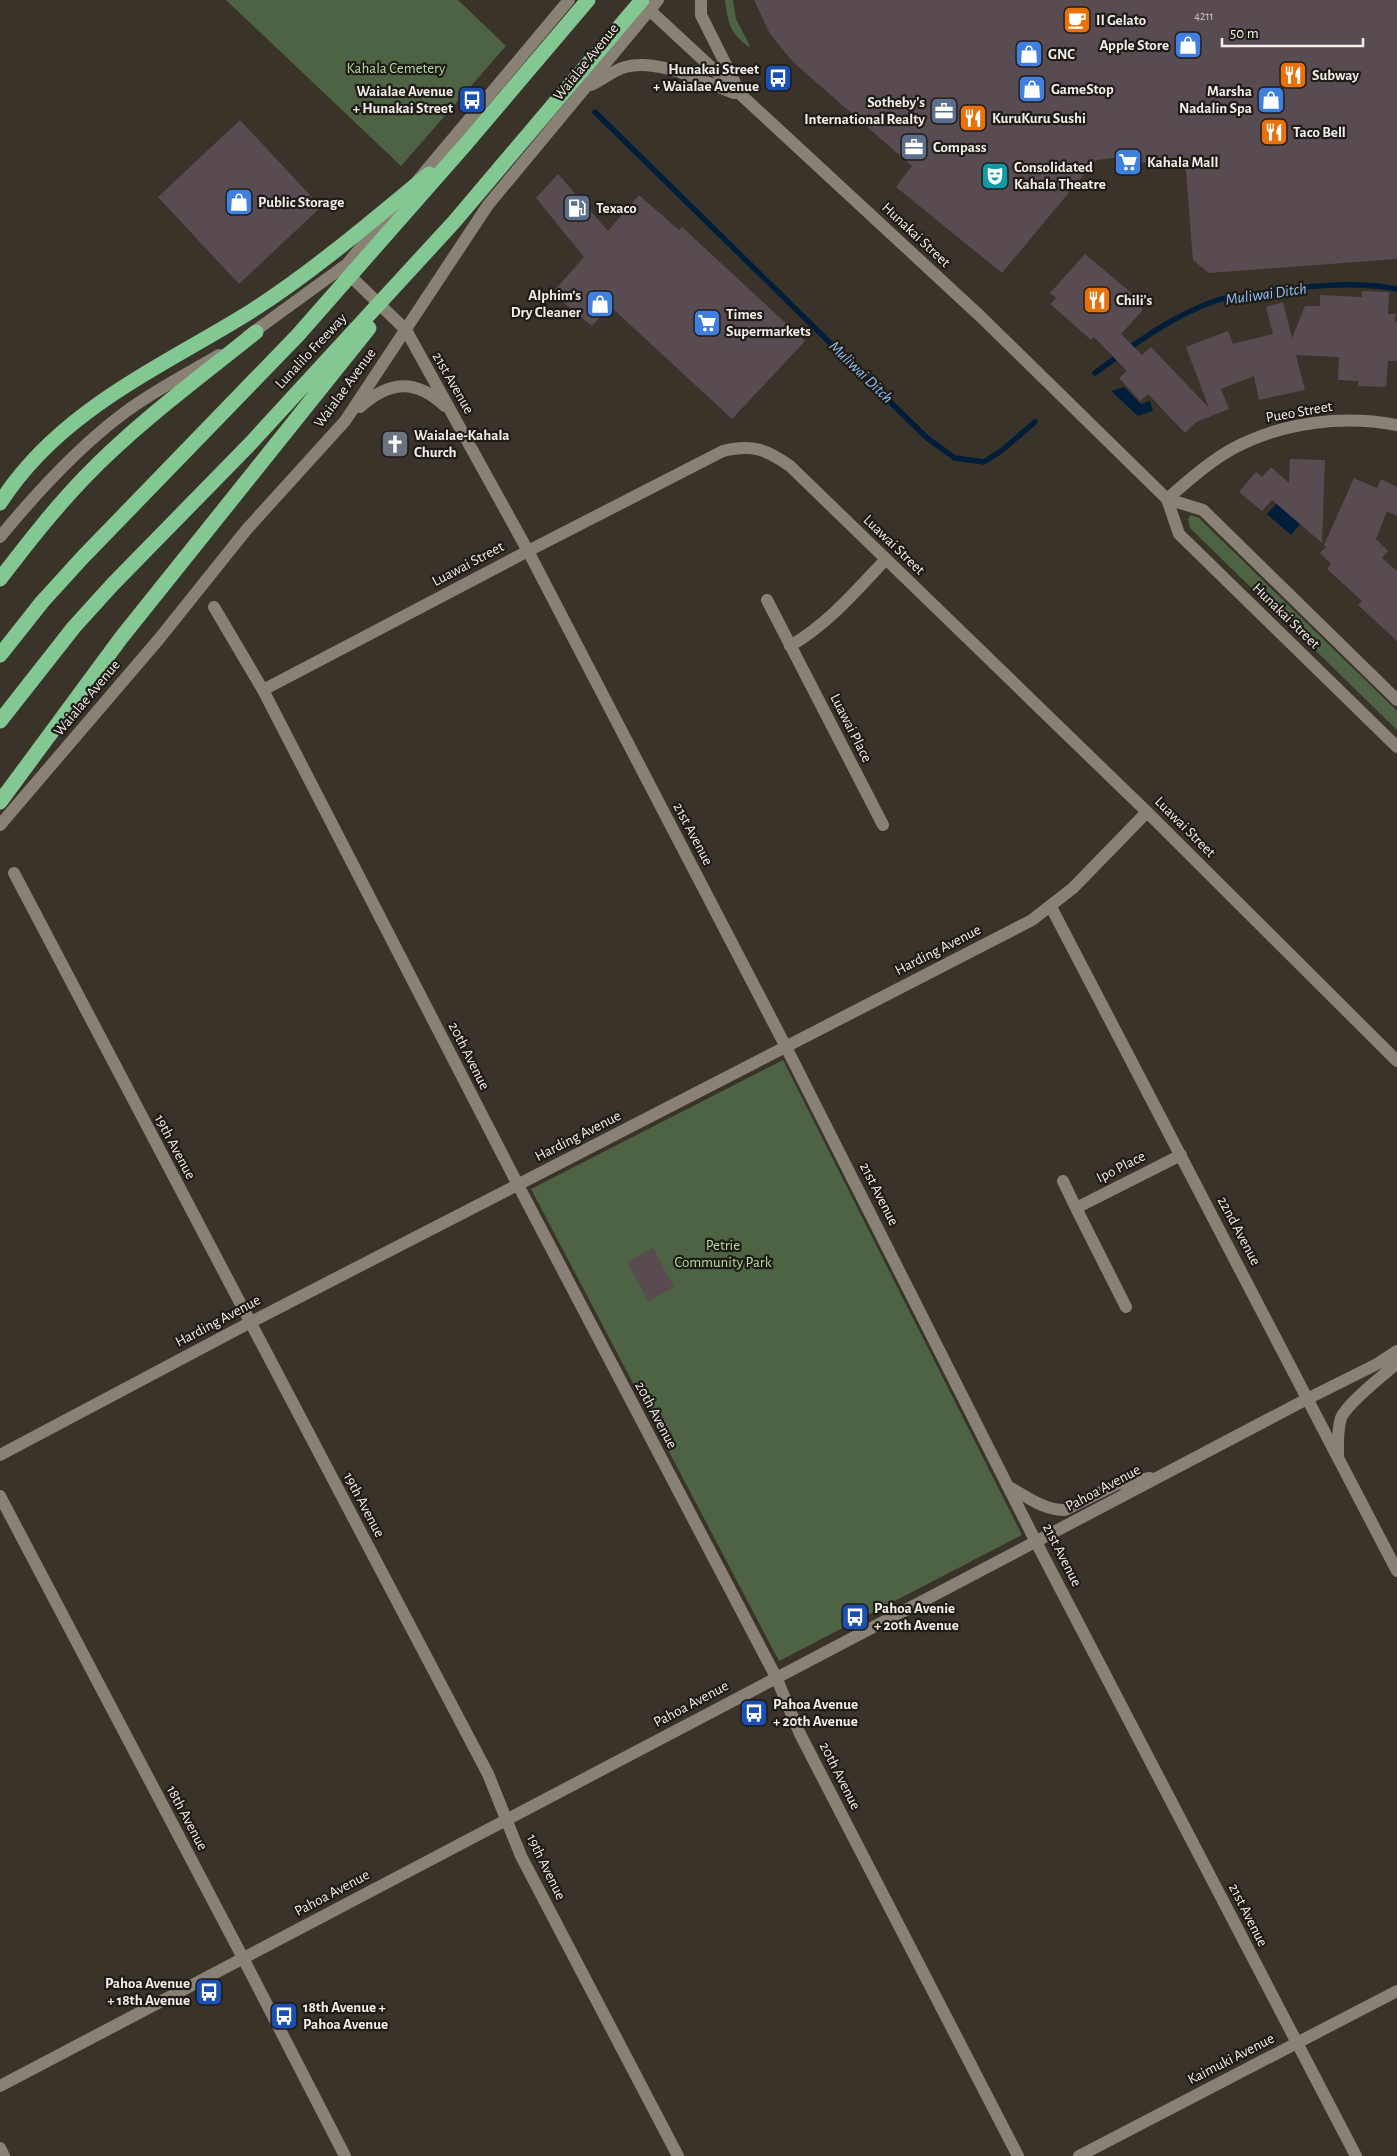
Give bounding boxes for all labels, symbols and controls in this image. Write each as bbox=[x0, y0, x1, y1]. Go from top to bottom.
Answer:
cafe icon: Il Gelato bbox=[1062, 5, 1092, 35]
house number: 4211 bbox=[1194, 10, 1214, 22]
place label: Il Gelato bbox=[1096, 13, 1146, 28]
scale bar bbox=[1222, 15, 1363, 47]
street label: Waialae Avenue bbox=[551, 21, 621, 103]
text: 50 m bbox=[1230, 26, 1259, 41]
shop icon: Apple Store bbox=[1173, 30, 1203, 60]
place label: Apple Store bbox=[1099, 38, 1169, 53]
shop icon: GNC bbox=[1014, 39, 1044, 69]
place label: GNC bbox=[1048, 47, 1075, 62]
restaurant icon: Subway bbox=[1278, 60, 1308, 90]
park label: Kahala Cemetery bbox=[346, 61, 446, 76]
place label: Hunakai Street + Waialae Avenue bbox=[653, 62, 759, 94]
bus stop icon: Hunakai Street + Waialae Avenue bbox=[763, 63, 793, 93]
place label: Subway bbox=[1312, 68, 1359, 83]
shop icon: GameStop bbox=[1017, 74, 1047, 104]
place label: GameStop bbox=[1051, 82, 1114, 97]
place label: Waialae Avenue + Hunakai Street bbox=[353, 84, 453, 116]
place label: Marsha Nadalin Spa bbox=[1179, 84, 1252, 116]
bus stop icon: Waialae Avenue + Hunakai Street bbox=[457, 85, 487, 115]
shop icon: Marsha Nadalin Spa bbox=[1256, 85, 1286, 115]
place label: Sotheby's International Realty bbox=[804, 95, 925, 127]
office icon: Sotheby's International Realty bbox=[929, 96, 959, 126]
restaurant icon: KuruKuru Sushi bbox=[958, 103, 988, 133]
place label: KuruKuru Sushi bbox=[992, 111, 1086, 126]
restaurant icon: Taco Bell bbox=[1259, 117, 1289, 147]
place label: Taco Bell bbox=[1293, 125, 1346, 140]
office icon: Compass bbox=[899, 132, 929, 162]
place label: Compass bbox=[933, 140, 987, 155]
supermarket icon: Kahala Mall bbox=[1113, 147, 1143, 177]
place label: Kahala Mall bbox=[1147, 155, 1218, 170]
place label: Consolidated Kahala Theatre bbox=[1014, 160, 1106, 192]
theatre icon: Consolidated Kahala Theatre bbox=[980, 161, 1010, 191]
shop icon: Public Storage bbox=[224, 187, 254, 217]
fuel station icon: Texaco bbox=[562, 193, 592, 223]
place label: Public Storage bbox=[258, 195, 344, 210]
street label: Hunakai Street bbox=[879, 200, 953, 270]
place label: Texaco bbox=[596, 201, 637, 216]
water label: Muliwai Ditch bbox=[1224, 280, 1308, 308]
restaurant icon: Chili's bbox=[1082, 285, 1112, 315]
place label: Alphim’s Dry Cleaner bbox=[511, 288, 582, 320]
shop icon: Alphim’s Dry Cleaner bbox=[585, 289, 615, 319]
place label: Chili's bbox=[1116, 293, 1153, 308]
place label: Times Supermarkets bbox=[726, 307, 811, 339]
supermarket icon: Times Supermarkets bbox=[692, 308, 722, 338]
street label: Lunalilo Freeway bbox=[272, 310, 350, 392]
water label: Muliwai Ditch bbox=[826, 338, 896, 406]
street label: Waialae Avenue bbox=[311, 346, 379, 430]
street label: 21st Avenue bbox=[429, 350, 477, 416]
street label: Pueo Street bbox=[1265, 399, 1334, 425]
place label: Waialae-Kahala Church bbox=[414, 428, 510, 460]
church icon: Waialae-Kahala Church bbox=[380, 429, 410, 459]
street label: Luawai Street bbox=[860, 512, 928, 578]
street label: Luawai Street bbox=[430, 539, 507, 589]
street label: Hunakai Street bbox=[1249, 580, 1323, 652]
street label: Waialae Avenue bbox=[51, 657, 123, 739]
street label: Luawai Place bbox=[827, 691, 875, 765]
street label: Luawai Street bbox=[1152, 794, 1218, 860]
street label: 21st Avenue bbox=[670, 800, 716, 868]
street label: Harding Avenue bbox=[893, 922, 983, 978]
street label: 20th Avenue bbox=[446, 1020, 492, 1092]
street label: Harding Avenue bbox=[533, 1108, 623, 1164]
street label: 19th Avenue bbox=[152, 1112, 198, 1182]
street label: Ipo Place bbox=[1094, 1148, 1148, 1186]
street label: 21st Avenue bbox=[857, 1160, 901, 1228]
street label: 22nd Avenue bbox=[1215, 1194, 1263, 1268]
park label: Petrie Community Park bbox=[675, 1238, 772, 1270]
street label: Harding Avenue bbox=[173, 1292, 263, 1350]
street label: 20th Avenue bbox=[632, 1379, 680, 1451]
street label: Pahoa Avenue bbox=[1063, 1462, 1143, 1514]
street label: 19th Avenue bbox=[341, 1470, 387, 1540]
street label: 21st Avenue bbox=[1040, 1521, 1084, 1589]
place label: Pahoa Avenie + 20th Avenue bbox=[874, 1601, 959, 1633]
bus stop icon: Pahoa Avenie + 20th Avenue bbox=[840, 1602, 870, 1632]
street label: Pahoa Avenue bbox=[651, 1678, 731, 1730]
place label: Pahoa Avenue + 20th Avenue bbox=[773, 1697, 858, 1729]
bus stop icon: Pahoa Avenue + 20th Avenue bbox=[739, 1698, 769, 1728]
street label: 20th Avenue bbox=[817, 1740, 863, 1812]
street label: 18th Avenue bbox=[164, 1783, 210, 1853]
street label: 19th Avenue bbox=[524, 1832, 568, 1902]
street label: Pahoa Avenue bbox=[292, 1867, 372, 1919]
street label: 21st Avenue bbox=[1226, 1881, 1270, 1949]
place label: Pahoa Avenue + 18th Avenue bbox=[105, 1976, 190, 2008]
bus stop icon: Pahoa Avenue + 18th Avenue bbox=[194, 1977, 224, 2007]
place label: 18th Avenue + Pahoa Avenue bbox=[303, 2000, 388, 2032]
bus stop icon: 18th Avenue + Pahoa Avenue bbox=[269, 2001, 299, 2031]
street label: Kaimuki Avenue bbox=[1185, 2031, 1277, 2087]

